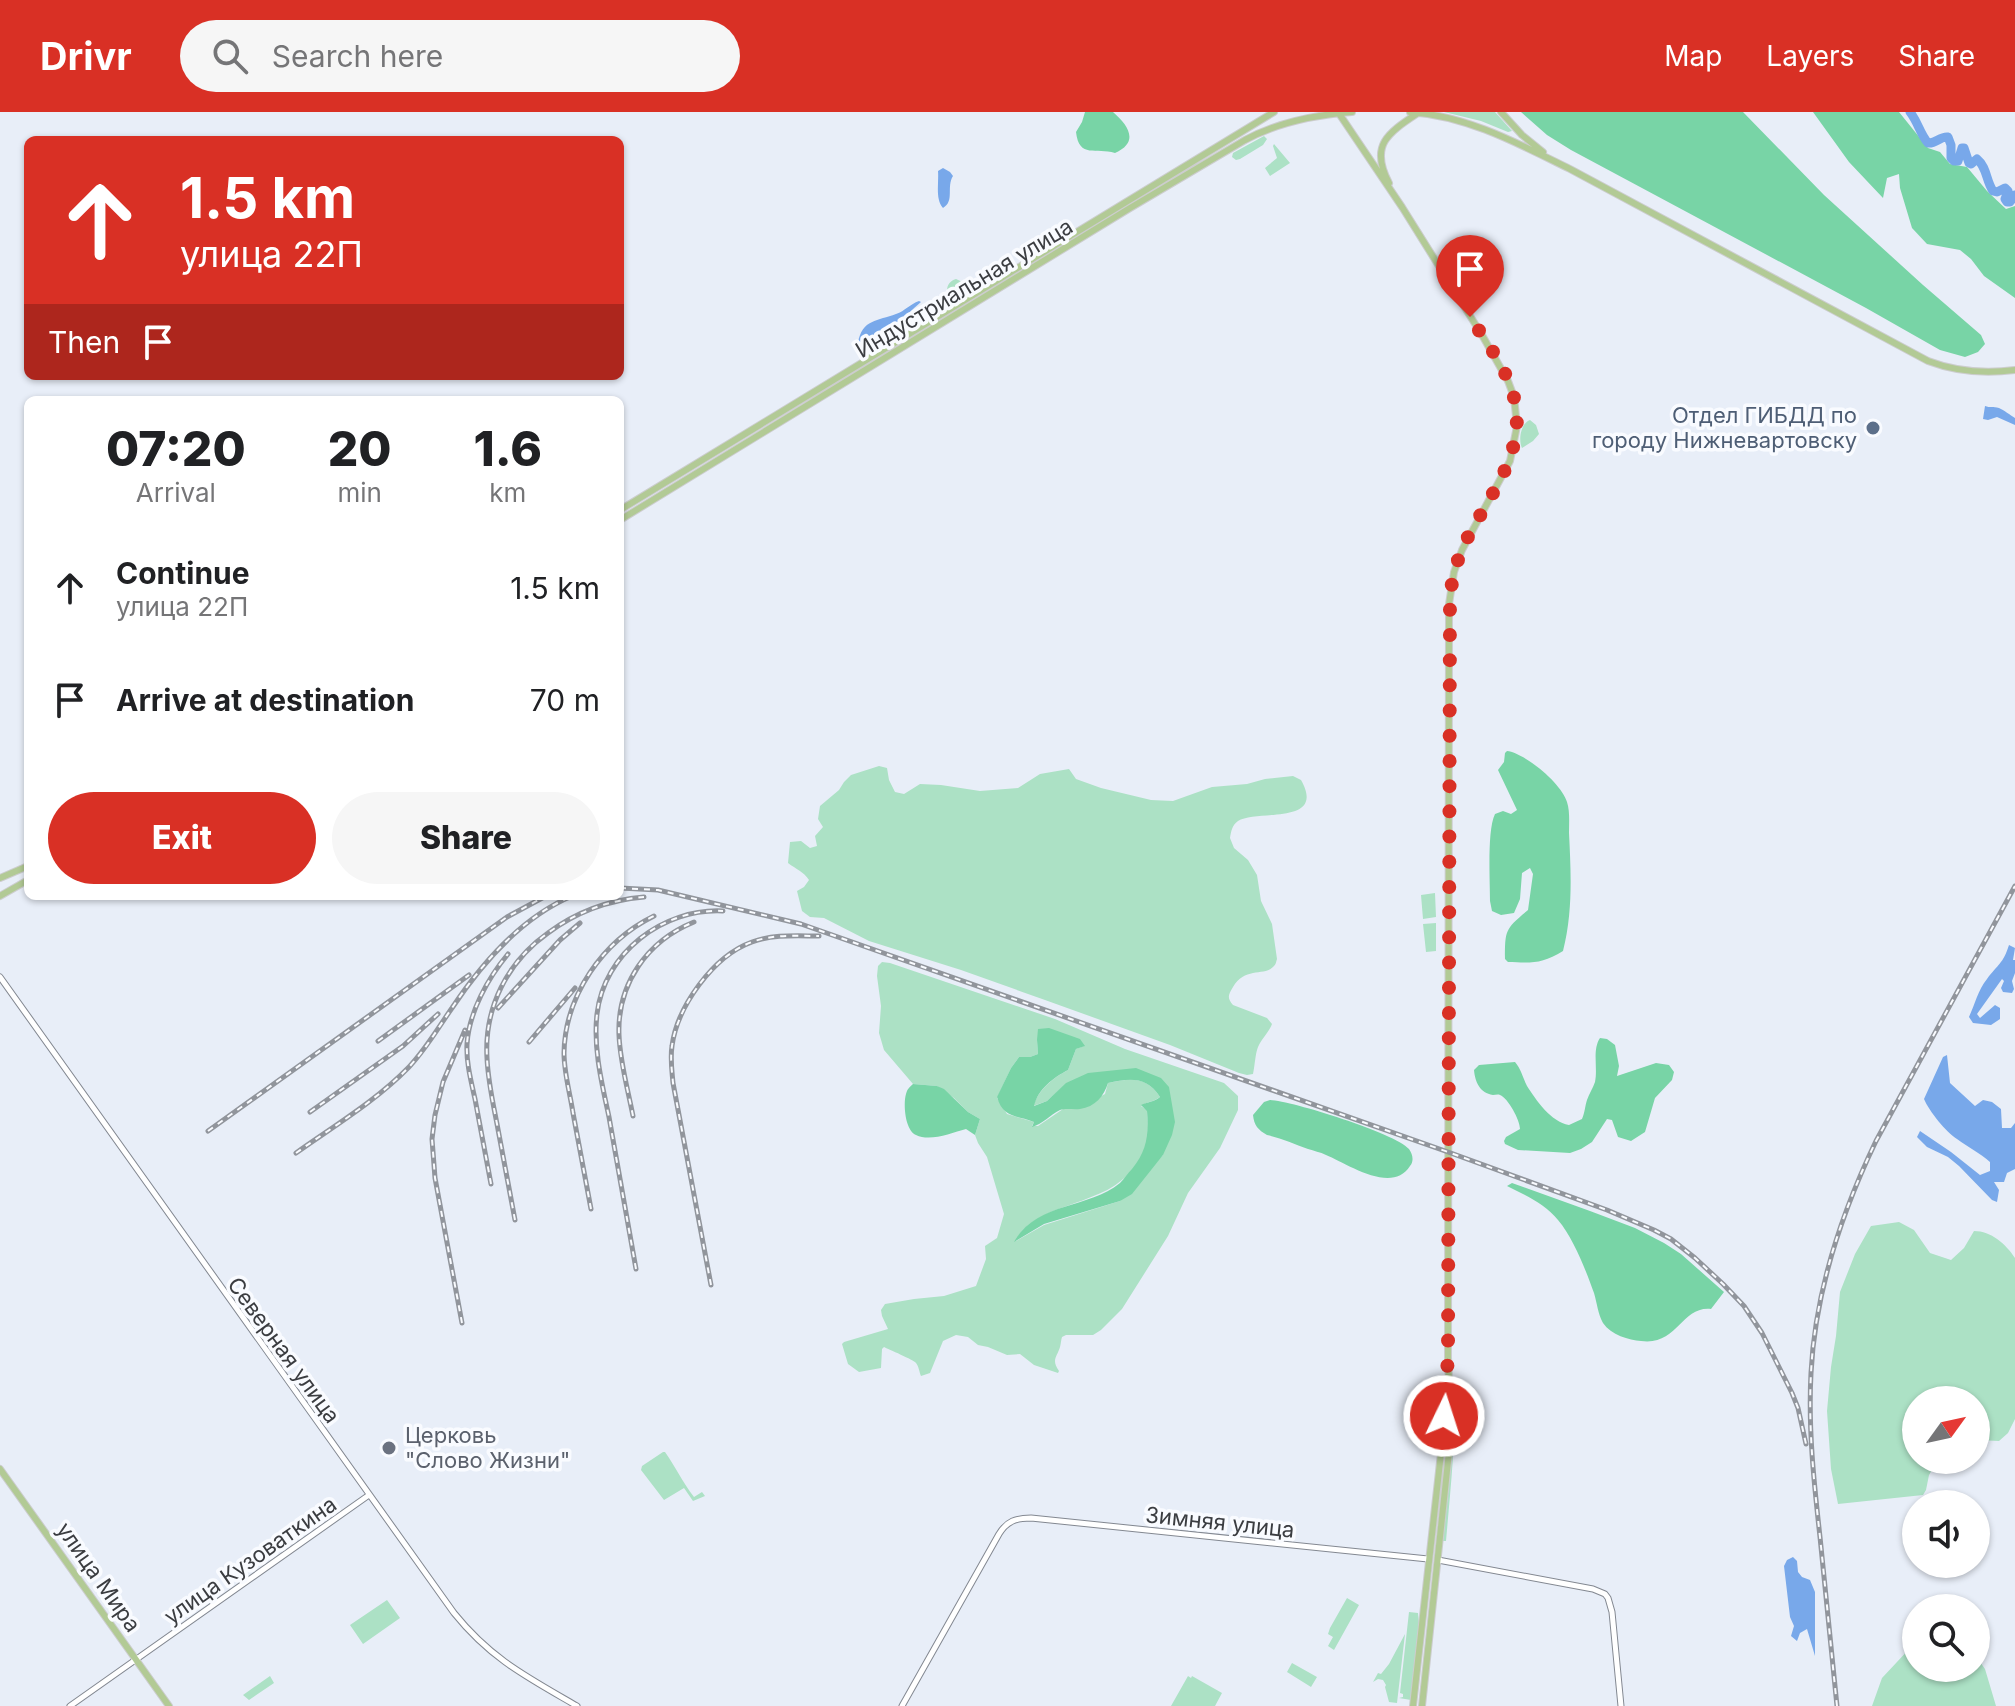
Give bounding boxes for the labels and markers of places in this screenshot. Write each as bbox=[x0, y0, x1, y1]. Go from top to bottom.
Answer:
pin bbox=[1436, 235, 1504, 317]
place label: Отдел ГИБДД по городу Нижневартовску bbox=[1592, 402, 1857, 453]
marker: Отдел ГИБДД по городу Нижневартовску bbox=[1864, 419, 1882, 437]
place label: Церковь "Слово Жизни" bbox=[405, 1422, 570, 1473]
marker: Церковь "Слово Жизни" bbox=[380, 1439, 398, 1457]

